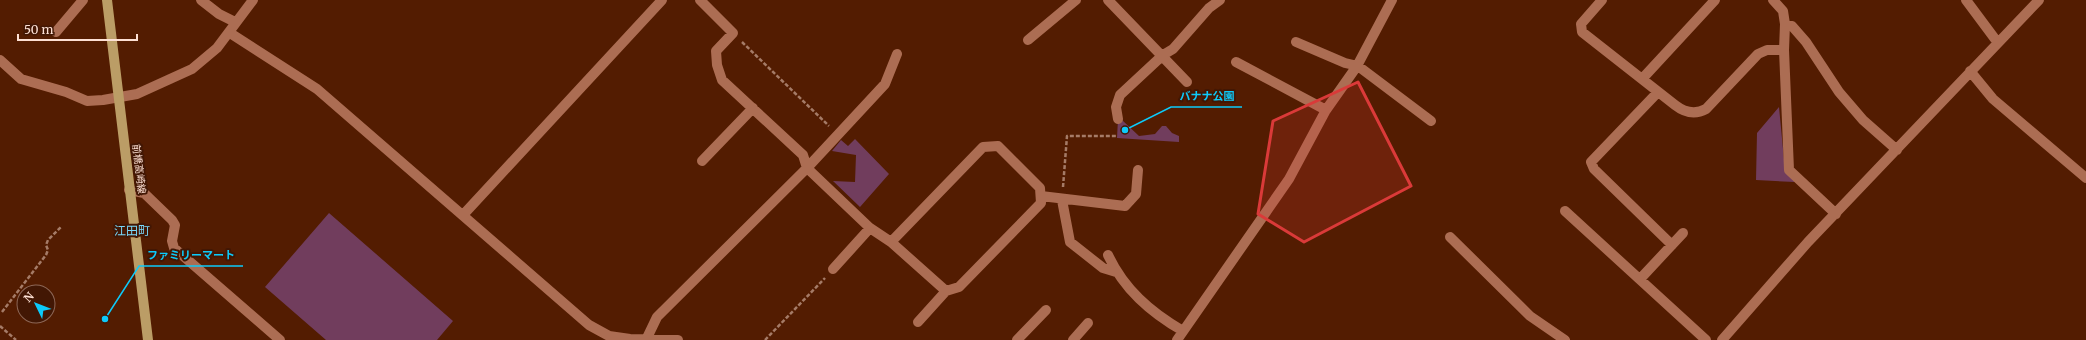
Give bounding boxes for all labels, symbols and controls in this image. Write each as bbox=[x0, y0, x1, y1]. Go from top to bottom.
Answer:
scale bar bbox=[18, 16, 137, 42]
text: 50 m bbox=[24, 22, 53, 37]
callout: バナナ公園 bbox=[1171, 84, 1242, 107]
text: バナナ公園 bbox=[1180, 89, 1235, 103]
street label: 前橋高崎線 bbox=[130, 143, 148, 195]
district label: 江田町 bbox=[114, 223, 150, 238]
callout: ファミリーマート bbox=[139, 243, 243, 266]
text: ファミリーマート bbox=[147, 248, 235, 262]
north arrow bbox=[16, 284, 56, 324]
text: N bbox=[21, 289, 37, 305]

